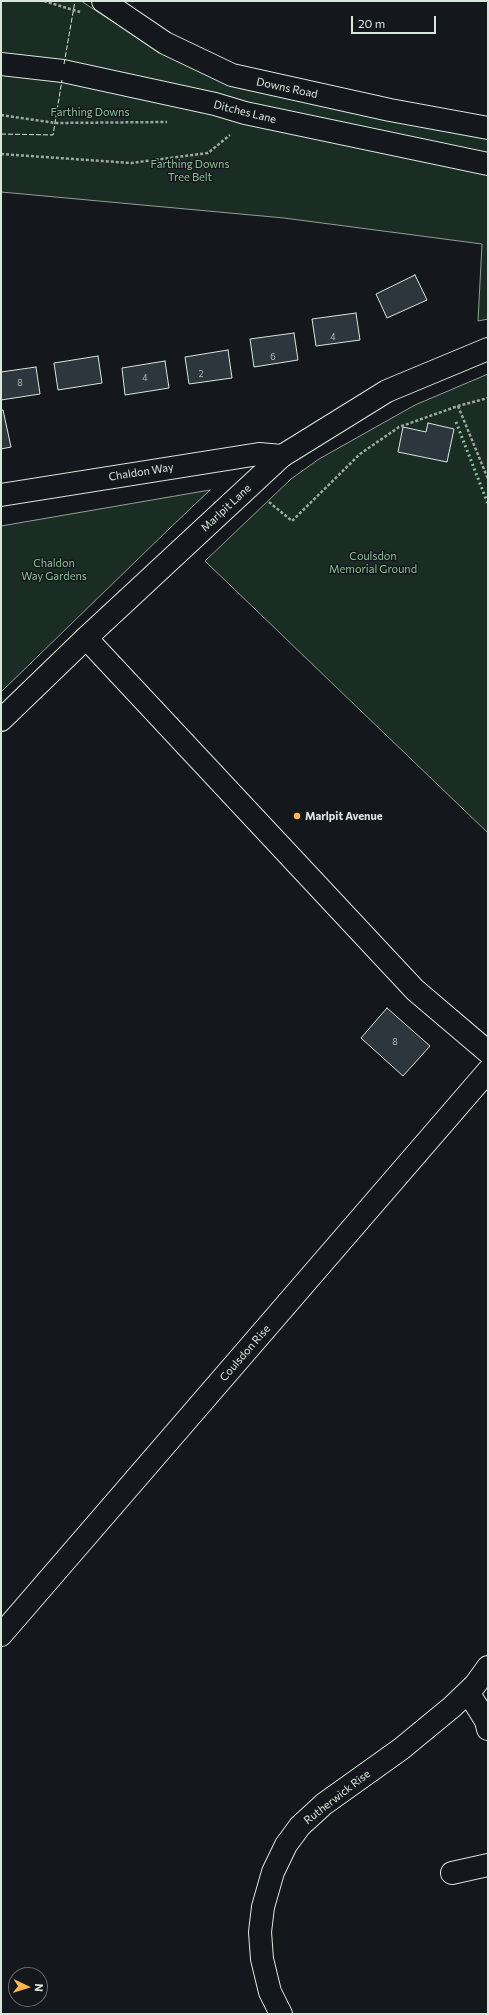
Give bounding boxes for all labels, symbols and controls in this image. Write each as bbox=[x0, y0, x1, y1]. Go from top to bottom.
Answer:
scale bar bbox=[353, 8, 438, 34]
text: 20 m bbox=[358, 16, 385, 30]
street label: Downs Road bbox=[255, 75, 319, 101]
street label: Ditches Lane bbox=[212, 98, 278, 126]
park label: Farthing Downs bbox=[51, 105, 129, 119]
park label: Farthing Downs Tree Belt bbox=[151, 157, 229, 183]
house number: 4 bbox=[330, 332, 336, 342]
house number: 6 bbox=[270, 352, 276, 362]
house number: 2 bbox=[199, 369, 203, 379]
house number: 4 bbox=[142, 373, 148, 383]
house number: 8 bbox=[17, 378, 23, 388]
street label: Chaldon Way bbox=[108, 460, 174, 484]
street label: Marlpit Lane bbox=[198, 482, 254, 534]
park label: Coulsdon Memorial Ground bbox=[329, 549, 417, 575]
park label: Chaldon Way Gardens bbox=[21, 556, 87, 582]
place label: Marlpit Avenue bbox=[305, 809, 382, 823]
marker: Marlpit Avenue bbox=[292, 811, 302, 821]
house number: 8 bbox=[392, 1037, 398, 1047]
street label: Coulsdon Rise bbox=[217, 1322, 273, 1384]
street label: Rutherwick Rise bbox=[301, 1767, 373, 1827]
north arrow bbox=[8, 1967, 48, 2007]
text: N bbox=[33, 1983, 46, 1992]

